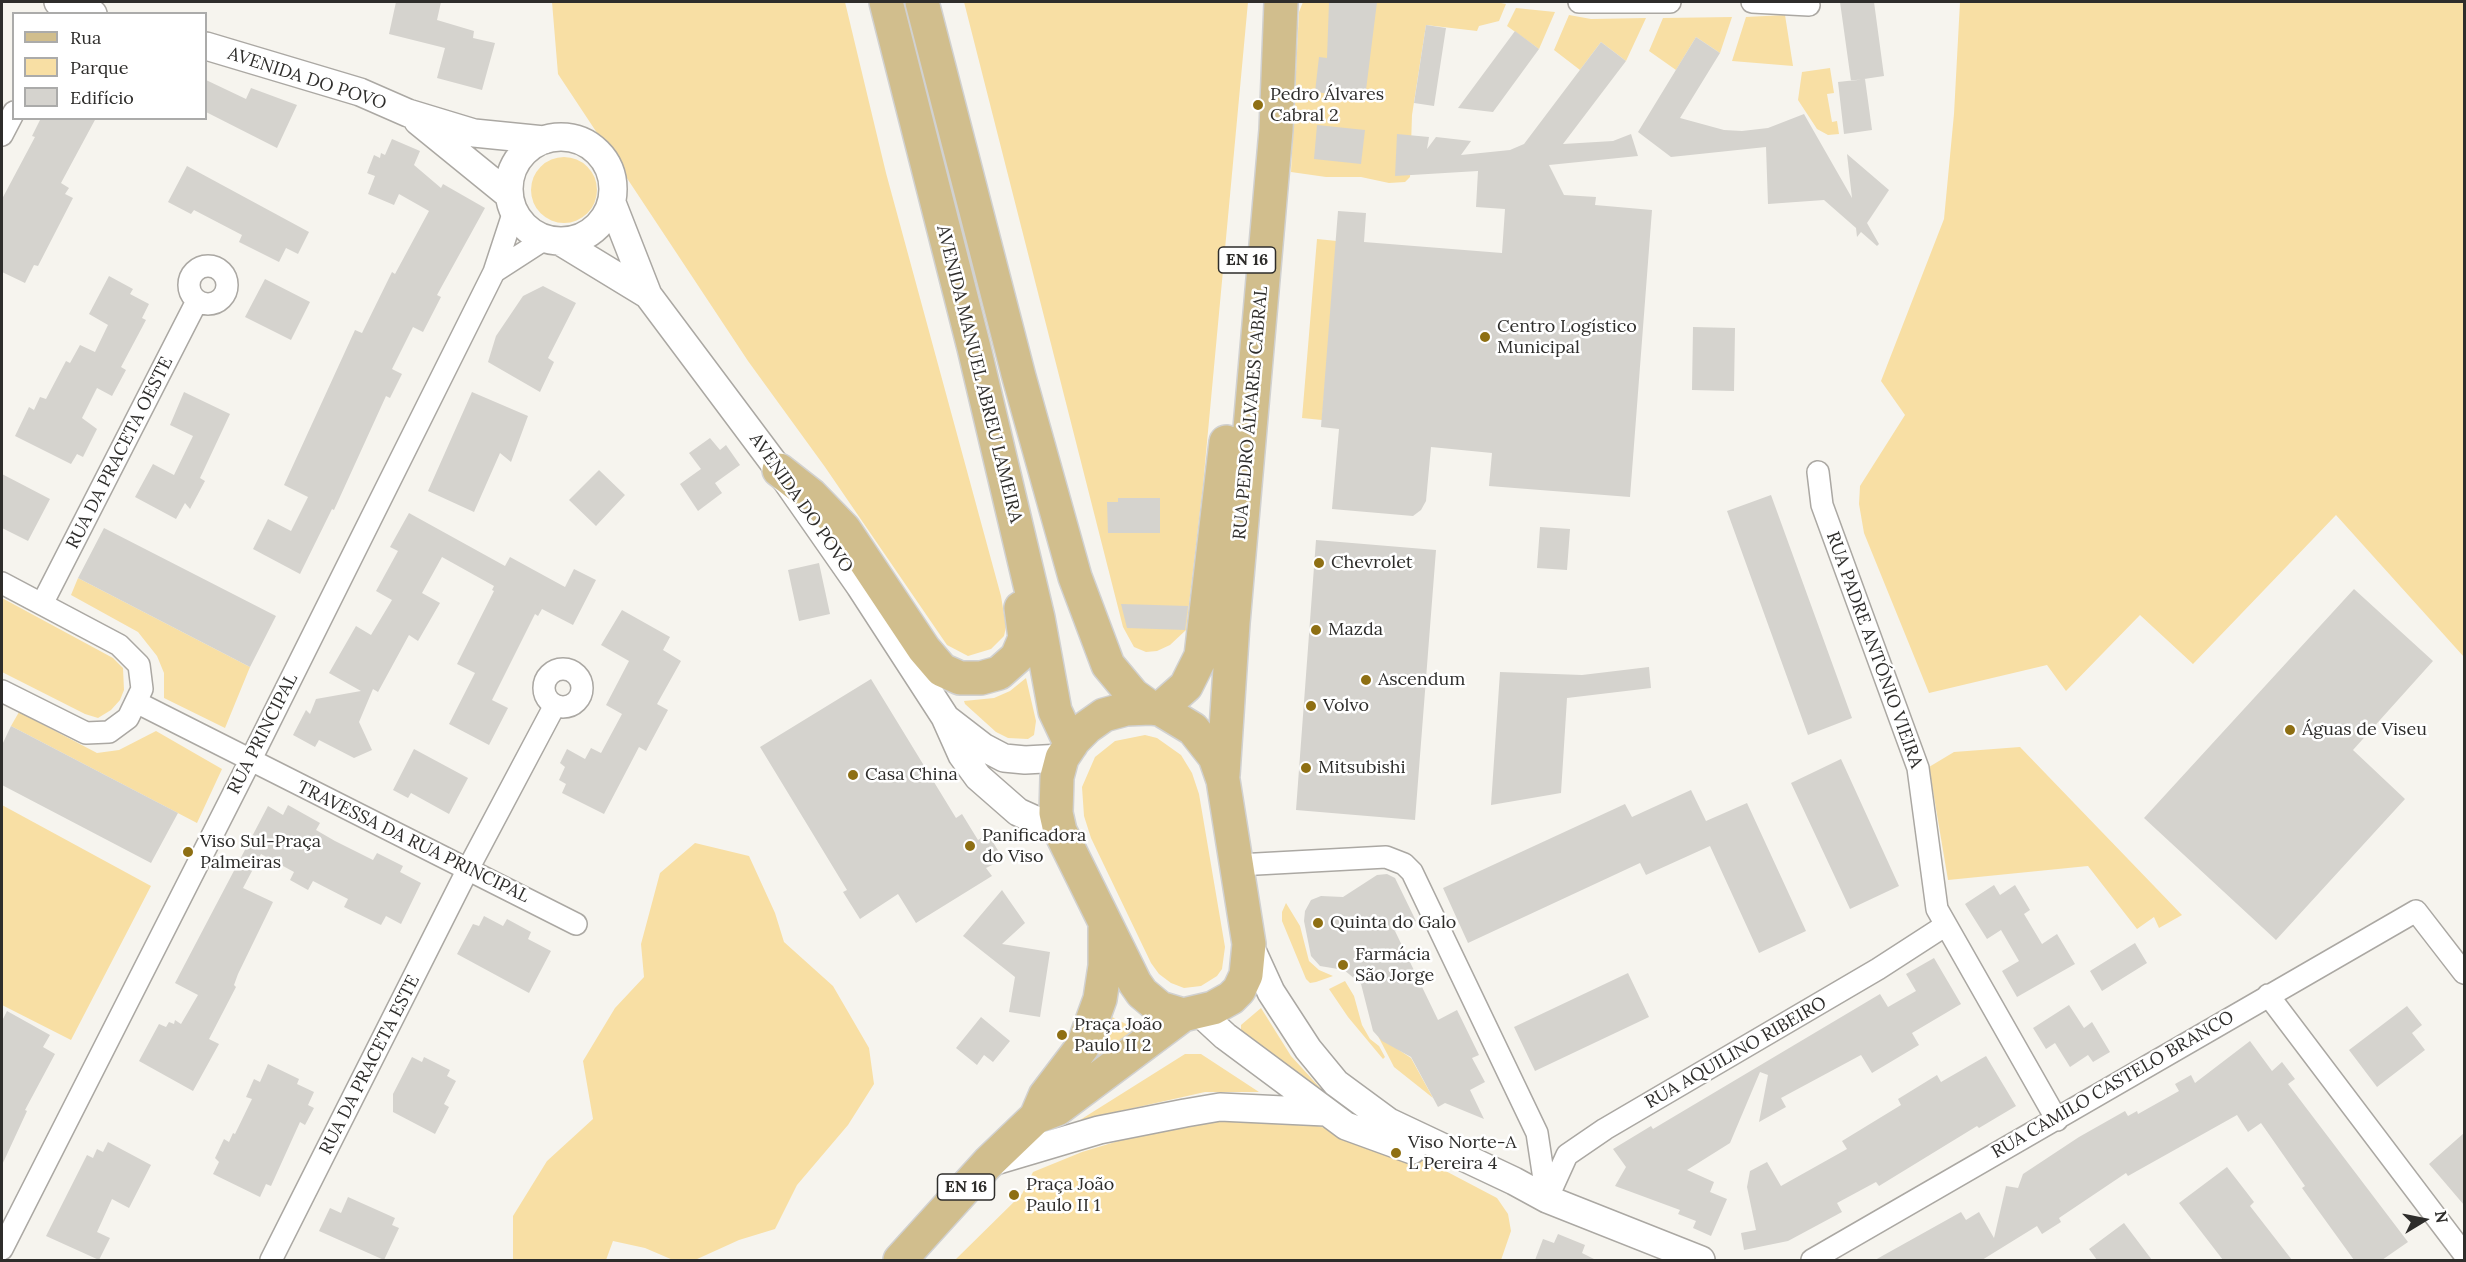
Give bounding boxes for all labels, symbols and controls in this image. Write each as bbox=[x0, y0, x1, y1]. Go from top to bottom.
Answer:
legend bbox=[12, 12, 207, 120]
text: Rua bbox=[70, 26, 101, 49]
street label: AVENIDA DO POVO bbox=[225, 43, 389, 115]
text: Parque bbox=[70, 56, 129, 79]
place label: Pedro Álvares Cabral 2 bbox=[1270, 84, 1384, 127]
text: Edifício bbox=[70, 86, 134, 109]
marker: Pedro Álvares Cabral 2 bbox=[1251, 98, 1265, 112]
street label: AVENIDA MANUEL ABREU LAMEIRA bbox=[932, 223, 1026, 525]
road number: EN 16 bbox=[1218, 247, 1276, 273]
street label: RUA PEDRO ÁLVARES CABRAL bbox=[1229, 285, 1273, 541]
place label: Centro Logístico Municipal bbox=[1497, 316, 1637, 358]
marker: Centro Logístico Municipal bbox=[1478, 330, 1492, 344]
street label: RUA DA PRACETA OESTE bbox=[62, 353, 178, 553]
street label: AVENIDA DO POVO bbox=[745, 429, 857, 577]
street label: RUA PADRE ANTÓNIO VIEIRA bbox=[1821, 529, 1927, 771]
place label: Chevrolet bbox=[1331, 552, 1413, 574]
marker: Chevrolet bbox=[1312, 556, 1326, 570]
place label: Mazda bbox=[1328, 619, 1383, 641]
marker: Mazda bbox=[1309, 623, 1323, 637]
place label: Ascendum bbox=[1378, 669, 1465, 691]
street label: RUA PRINCIPAL bbox=[223, 670, 303, 798]
marker: Ascendum bbox=[1359, 673, 1373, 687]
place label: Volvo bbox=[1323, 695, 1369, 717]
marker: Volvo bbox=[1304, 699, 1318, 713]
place label: Águas de Viseu bbox=[2302, 719, 2427, 741]
marker: Águas de Viseu bbox=[2283, 723, 2297, 737]
place label: Mitsubishi bbox=[1318, 757, 1406, 779]
marker: Mitsubishi bbox=[1299, 761, 1313, 775]
place label: Casa China bbox=[865, 764, 958, 786]
marker: Casa China bbox=[846, 768, 860, 782]
street label: TRAVESSA DA RUA PRINCIPAL bbox=[293, 776, 533, 908]
place label: Panificadora do Viso bbox=[982, 825, 1086, 868]
place label: Viso Sul-Praça Palmeiras bbox=[200, 831, 321, 874]
marker: Panificadora do Viso bbox=[963, 839, 977, 853]
marker: Viso Sul-Praça Palmeiras bbox=[181, 845, 195, 859]
place label: Quinta do Galo bbox=[1330, 912, 1456, 934]
marker: Quinta do Galo bbox=[1311, 916, 1325, 930]
place label: Farmácia São Jorge bbox=[1355, 944, 1434, 986]
marker: Farmácia São Jorge bbox=[1336, 958, 1350, 972]
street label: RUA DA PRACETA ESTE bbox=[315, 972, 425, 1158]
street label: RUA AQUILINO RIBEIRO bbox=[1642, 992, 1830, 1114]
street label: RUA CAMILO CASTELO BRANCO bbox=[1988, 1007, 2238, 1163]
place label: Praça João Paulo II 2 bbox=[1074, 1014, 1162, 1056]
marker: Praça João Paulo II 2 bbox=[1055, 1028, 1069, 1042]
place label: Viso Norte-A L Pereira 4 bbox=[1408, 1132, 1517, 1174]
marker: Viso Norte-A L Pereira 4 bbox=[1389, 1146, 1403, 1160]
road number: EN 16 bbox=[938, 1174, 994, 1200]
place label: Praça João Paulo II 1 bbox=[1026, 1174, 1114, 1216]
marker: Praça João Paulo II 1 bbox=[1007, 1188, 1021, 1202]
north arrow bbox=[2394, 1190, 2454, 1250]
text: N bbox=[2431, 1209, 2453, 1225]

